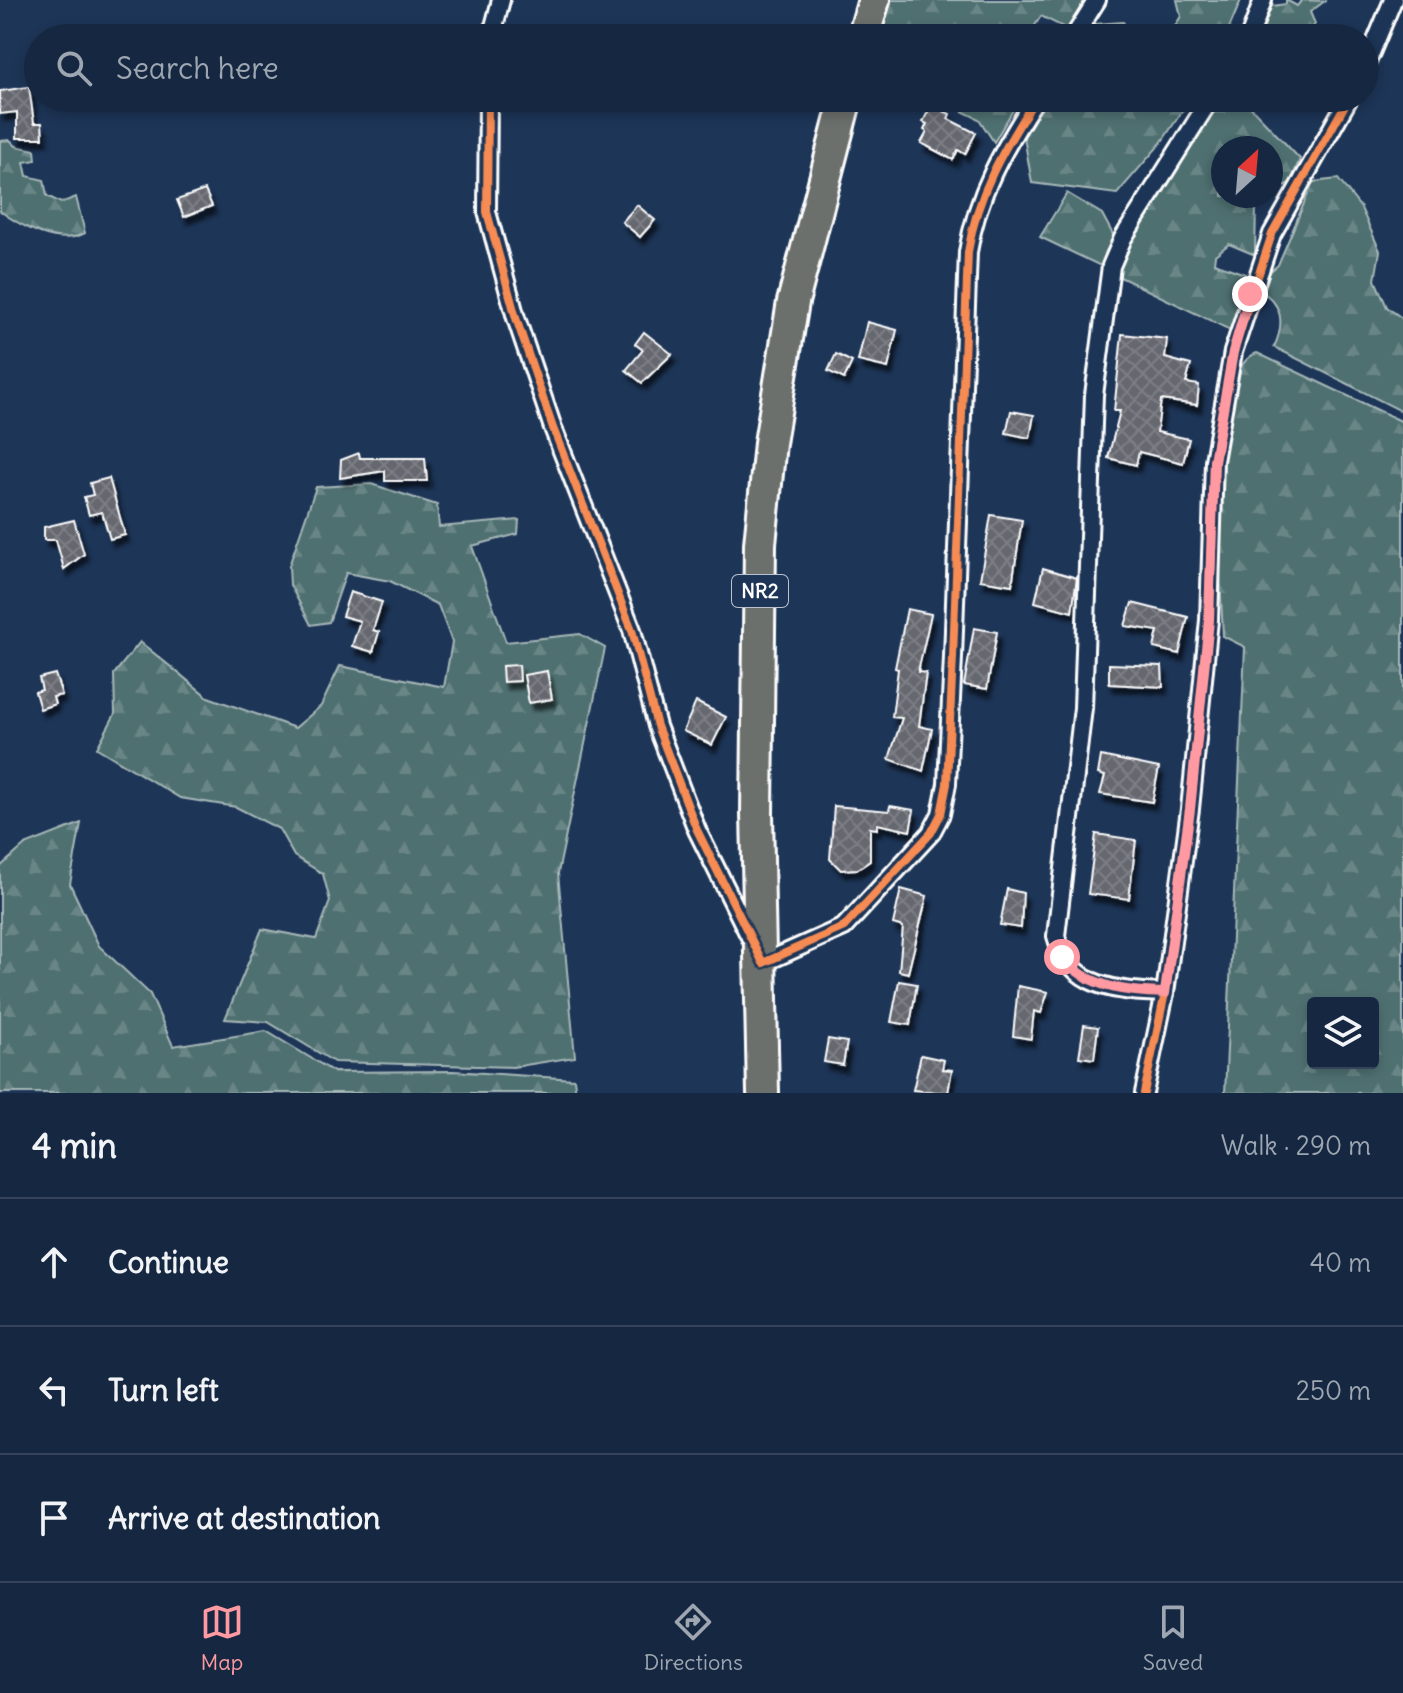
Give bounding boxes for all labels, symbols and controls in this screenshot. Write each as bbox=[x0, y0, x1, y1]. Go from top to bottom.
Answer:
search box bbox=[24, 24, 1379, 112]
icon: search bbox=[52, 46, 96, 90]
text: Search here bbox=[116, 49, 279, 87]
north arrow bbox=[1211, 136, 1283, 208]
route end bbox=[1232, 276, 1268, 312]
road number: NR2 bbox=[732, 575, 788, 607]
route start bbox=[1044, 939, 1080, 975]
map controls bbox=[1307, 997, 1379, 1069]
button: layers bbox=[1307, 997, 1379, 1069]
text: 4 min bbox=[32, 1124, 117, 1167]
text: Walk · 290 m bbox=[1221, 1129, 1371, 1162]
icon: ahead bbox=[32, 1240, 76, 1284]
text: Continue bbox=[108, 1243, 229, 1281]
text: 40 m bbox=[1310, 1246, 1371, 1279]
icon: left bbox=[32, 1368, 76, 1412]
text: Turn left bbox=[108, 1371, 219, 1409]
text: 250 m bbox=[1296, 1374, 1371, 1407]
icon: arrive bbox=[32, 1496, 76, 1540]
text: Arrive at destination bbox=[108, 1499, 380, 1537]
tab: Map bbox=[200, 1600, 244, 1676]
tab: Directions bbox=[644, 1600, 743, 1676]
tab: Saved bbox=[1143, 1600, 1203, 1676]

